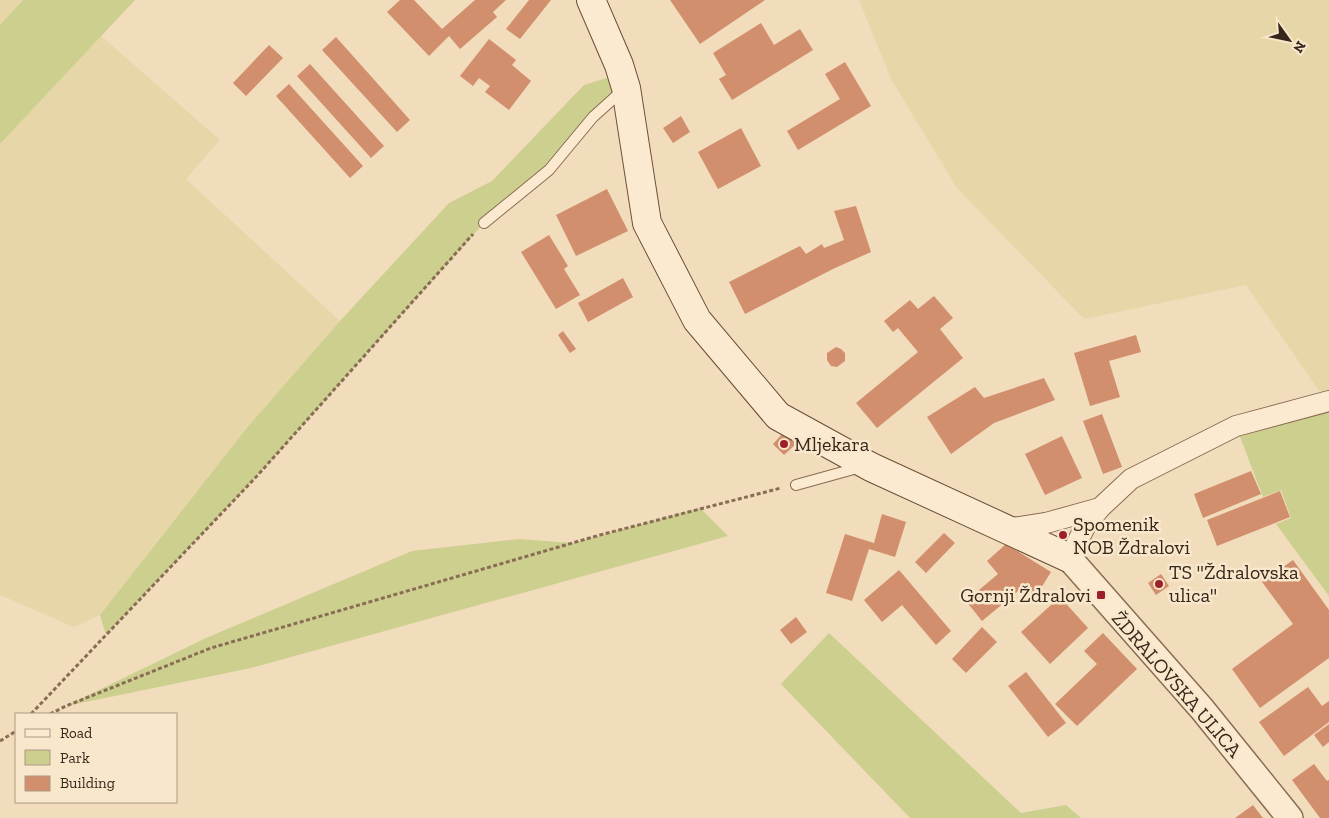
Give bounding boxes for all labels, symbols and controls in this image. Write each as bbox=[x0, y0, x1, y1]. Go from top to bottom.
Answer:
north arrow bbox=[1264, 15, 1314, 65]
text: N bbox=[1289, 38, 1310, 56]
place label: Mljekara bbox=[794, 432, 870, 456]
marker: Mljekara bbox=[778, 438, 790, 450]
place label: Spomenik NOB Ždralovi bbox=[1073, 512, 1190, 559]
marker: Spomenik NOB Ždralovi bbox=[1057, 529, 1069, 541]
place label: TS "Ždralovska ulica" bbox=[1169, 560, 1299, 607]
marker: TS "Ždralovska ulica" bbox=[1153, 578, 1165, 590]
place label: Gornji Ždralovi bbox=[960, 583, 1091, 607]
marker: Gornji Ždralovi bbox=[1095, 589, 1107, 601]
street label: ŽDRALOVSKA ULICA bbox=[1107, 606, 1248, 763]
legend bbox=[15, 713, 178, 803]
text: Road bbox=[60, 724, 93, 742]
text: Park bbox=[60, 749, 90, 767]
text: Building bbox=[60, 774, 115, 792]

